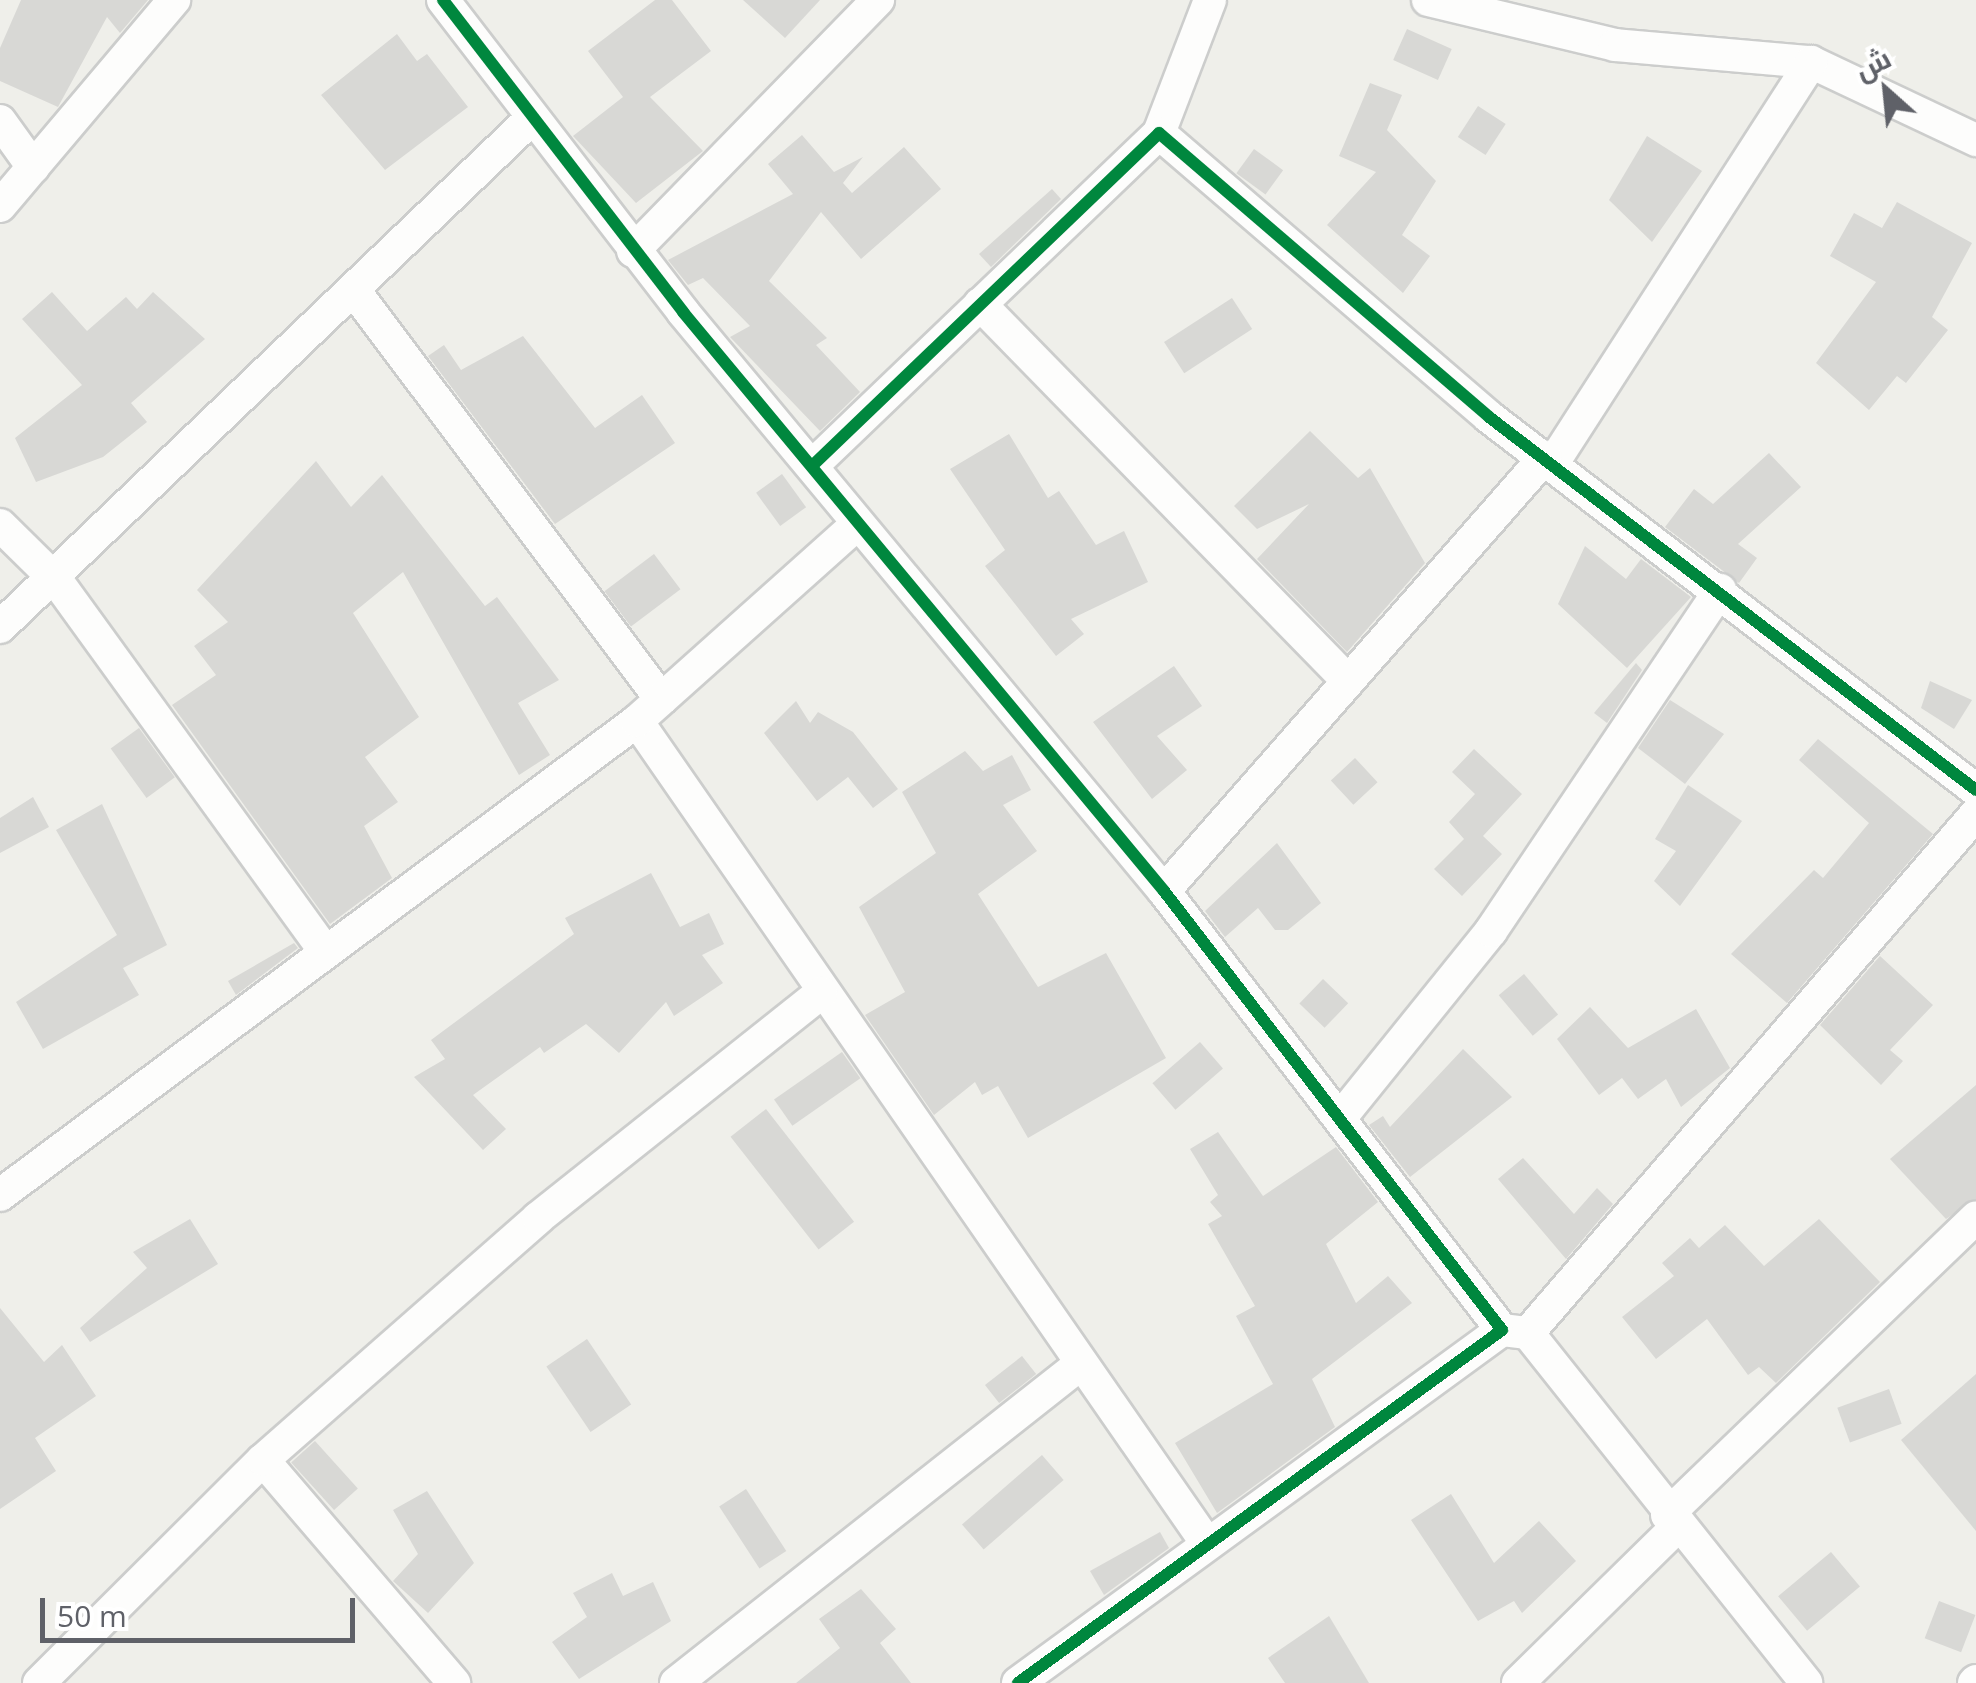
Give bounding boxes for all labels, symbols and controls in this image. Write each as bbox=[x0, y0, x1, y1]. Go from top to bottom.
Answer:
text: ش bbox=[1848, 38, 1897, 88]
north arrow bbox=[1836, 40, 1936, 140]
scale bar bbox=[45, 1578, 360, 1640]
text: 50 m bbox=[57, 1595, 127, 1636]

